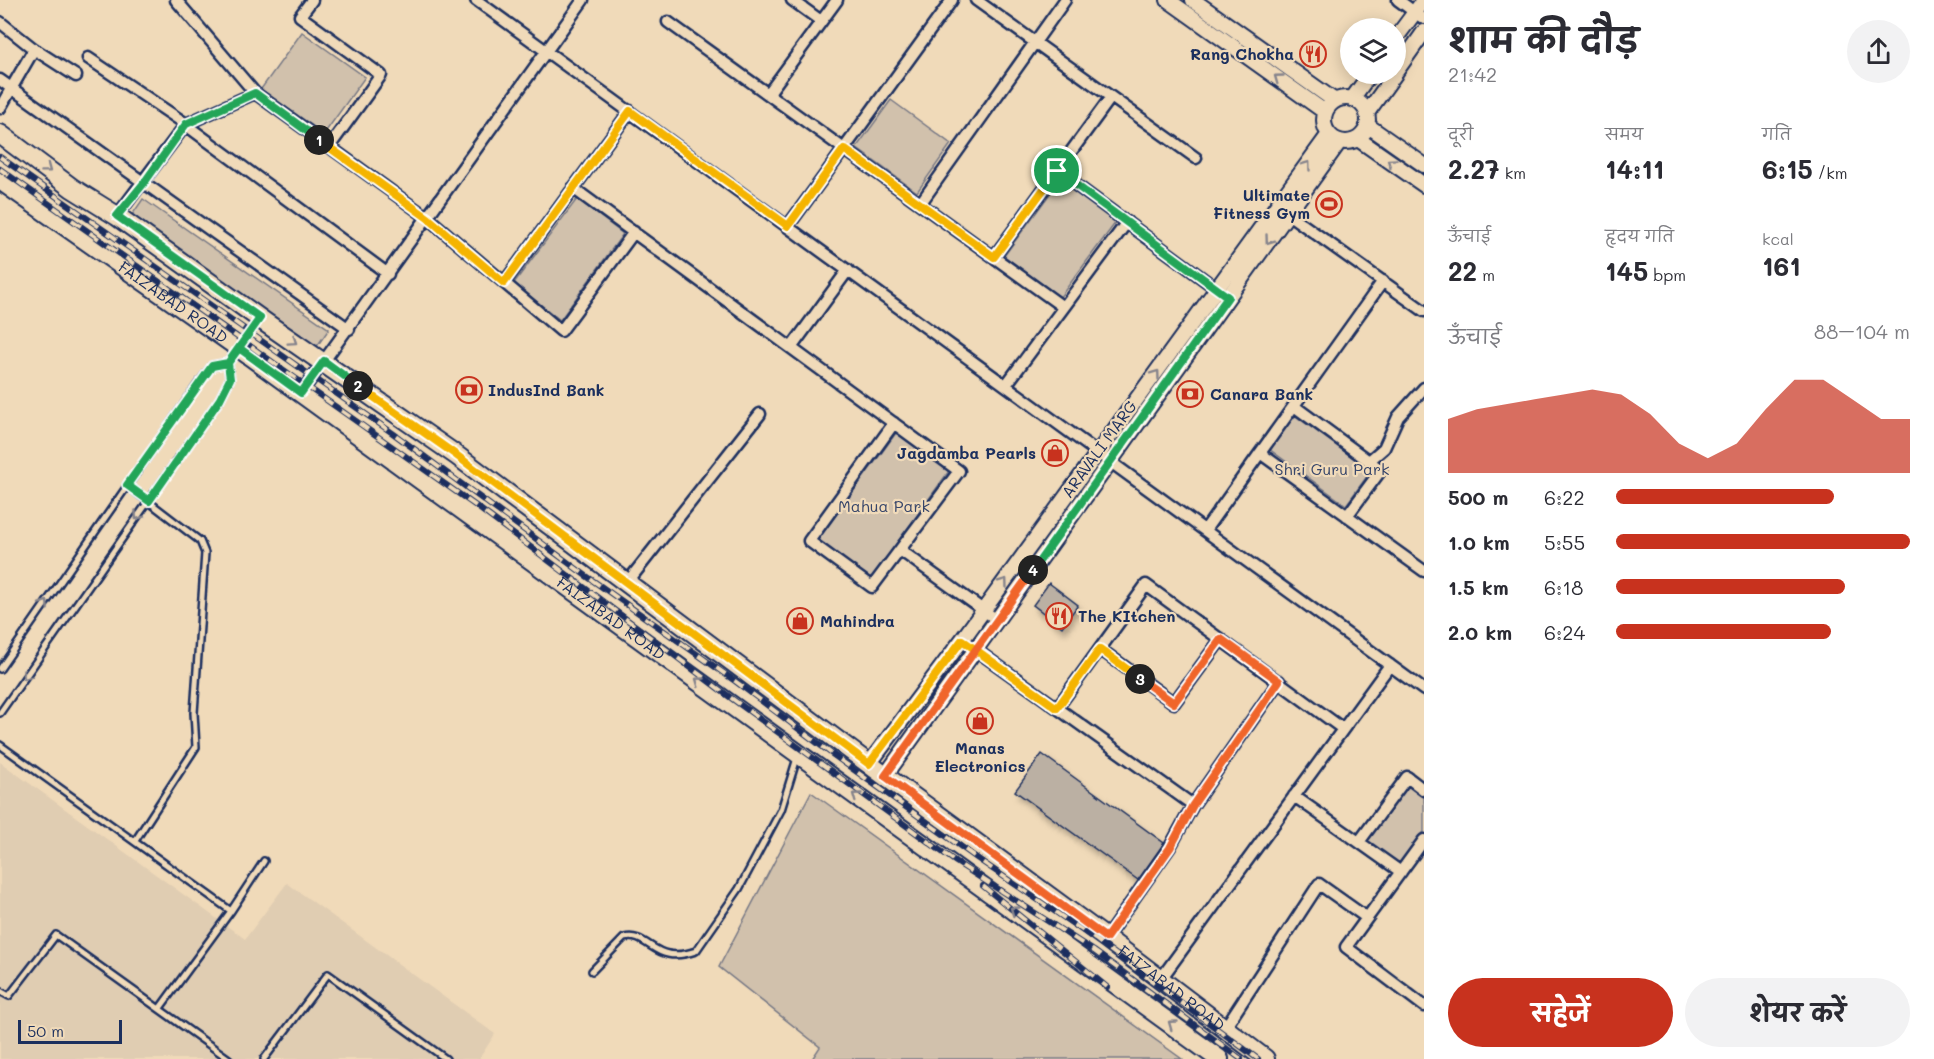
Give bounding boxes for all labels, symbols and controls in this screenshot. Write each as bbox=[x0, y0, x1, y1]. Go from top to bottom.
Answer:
text: शाम की दौड़ bbox=[1448, 17, 1639, 60]
map controls bbox=[1340, 18, 1406, 84]
button: layers bbox=[1340, 18, 1406, 84]
button: share bbox=[1847, 20, 1910, 83]
restaurant icon: Rang Chokha bbox=[1298, 39, 1328, 69]
place label: Rang Chokha bbox=[1190, 43, 1294, 64]
text: 21:42 bbox=[1448, 61, 1497, 87]
one-way arrow bbox=[1273, 74, 1284, 85]
text: दूरी bbox=[1448, 123, 1473, 144]
text: समय bbox=[1605, 123, 1643, 144]
text: गति bbox=[1762, 123, 1791, 144]
pin: 1 bbox=[304, 125, 334, 155]
text: 1 bbox=[315, 129, 323, 150]
pin bbox=[1031, 145, 1082, 196]
text: 2.27 bbox=[1448, 152, 1500, 186]
text: 14:11 bbox=[1605, 152, 1664, 186]
text: 6:15 bbox=[1762, 152, 1813, 186]
icon: arrive bbox=[1040, 154, 1073, 187]
one-way arrow bbox=[1386, 158, 1397, 169]
one-way arrow bbox=[1300, 160, 1311, 171]
one-way arrow bbox=[40, 162, 51, 173]
text: km bbox=[1500, 162, 1526, 183]
text: /km bbox=[1813, 162, 1847, 183]
place label: Ultimate Fitness Gym bbox=[1213, 184, 1310, 223]
sports icon: Ultimate Fitness Gym bbox=[1314, 189, 1344, 219]
text: ऊँचाई bbox=[1448, 225, 1491, 246]
text: हृदय गति bbox=[1605, 225, 1674, 246]
text: kcal bbox=[1762, 228, 1794, 249]
one-way arrow bbox=[1265, 233, 1276, 244]
text: 161 bbox=[1762, 249, 1801, 283]
text: 22 bbox=[1448, 254, 1477, 288]
text: 145 bbox=[1605, 254, 1648, 288]
street label: FAIZABAD ROAD bbox=[115, 256, 233, 347]
text: m bbox=[1477, 264, 1495, 285]
text: bpm bbox=[1648, 264, 1686, 285]
text: 88–104 m bbox=[1814, 318, 1910, 344]
text: ऊँचाई bbox=[1448, 323, 1502, 349]
one-way arrow bbox=[286, 334, 297, 345]
one-way arrow bbox=[1149, 369, 1160, 380]
pin: 2 bbox=[343, 371, 373, 401]
text: 2 bbox=[354, 375, 362, 396]
bank icon: IndusInd Bank bbox=[454, 375, 484, 405]
place label: IndusInd Bank bbox=[488, 379, 604, 400]
bank icon: Canara Bank bbox=[1175, 379, 1205, 409]
place label: Canara Bank bbox=[1210, 383, 1313, 404]
street label: ARAVALI MARG bbox=[1056, 396, 1141, 502]
shop icon: Jagdamba Pearls bbox=[1040, 438, 1070, 468]
place label: Jagdamba Pearls bbox=[897, 442, 1036, 463]
park label: Shri Guru Park bbox=[1275, 458, 1389, 479]
text: 500 m bbox=[1448, 484, 1508, 510]
text: 6:22 bbox=[1544, 484, 1585, 510]
park label: Mahua Park bbox=[838, 495, 930, 516]
one-way arrow bbox=[134, 509, 145, 520]
text: 1.0 km bbox=[1448, 529, 1510, 555]
text: 5:55 bbox=[1544, 529, 1585, 555]
pin: 4 bbox=[1018, 555, 1048, 585]
text: 4 bbox=[1028, 559, 1038, 580]
street label: FAIZABAD ROAD bbox=[553, 571, 670, 664]
text: 1.5 km bbox=[1448, 574, 1509, 600]
text: 6:18 bbox=[1544, 574, 1583, 600]
one-way arrow bbox=[997, 578, 1008, 589]
one-way arrow bbox=[38, 599, 49, 610]
restaurant icon: The KItchen bbox=[1044, 601, 1074, 631]
place label: The KItchen bbox=[1078, 605, 1175, 626]
shop icon: Mahindra bbox=[785, 606, 815, 636]
place label: Mahindra bbox=[820, 610, 895, 631]
text: 2.0 km bbox=[1448, 619, 1512, 645]
text: 6:24 bbox=[1544, 619, 1585, 645]
pin: 3 bbox=[1125, 664, 1155, 694]
text: 3 bbox=[1135, 668, 1145, 689]
one-way arrow bbox=[22, 669, 33, 680]
one-way arrow bbox=[694, 677, 705, 688]
shop icon: Manas Electronics bbox=[965, 706, 995, 736]
place label: Manas Electronics bbox=[934, 737, 1026, 776]
one-way arrow bbox=[852, 792, 863, 803]
one-way arrow bbox=[1010, 906, 1021, 917]
street label: FAIZABAD ROAD bbox=[1114, 940, 1230, 1035]
button: सहेजें bbox=[1448, 978, 1673, 1047]
button: शेयर करें bbox=[1685, 978, 1910, 1047]
scale bar bbox=[18, 1017, 122, 1044]
text: 50 m bbox=[27, 1020, 64, 1041]
one-way arrow bbox=[1168, 1021, 1179, 1032]

